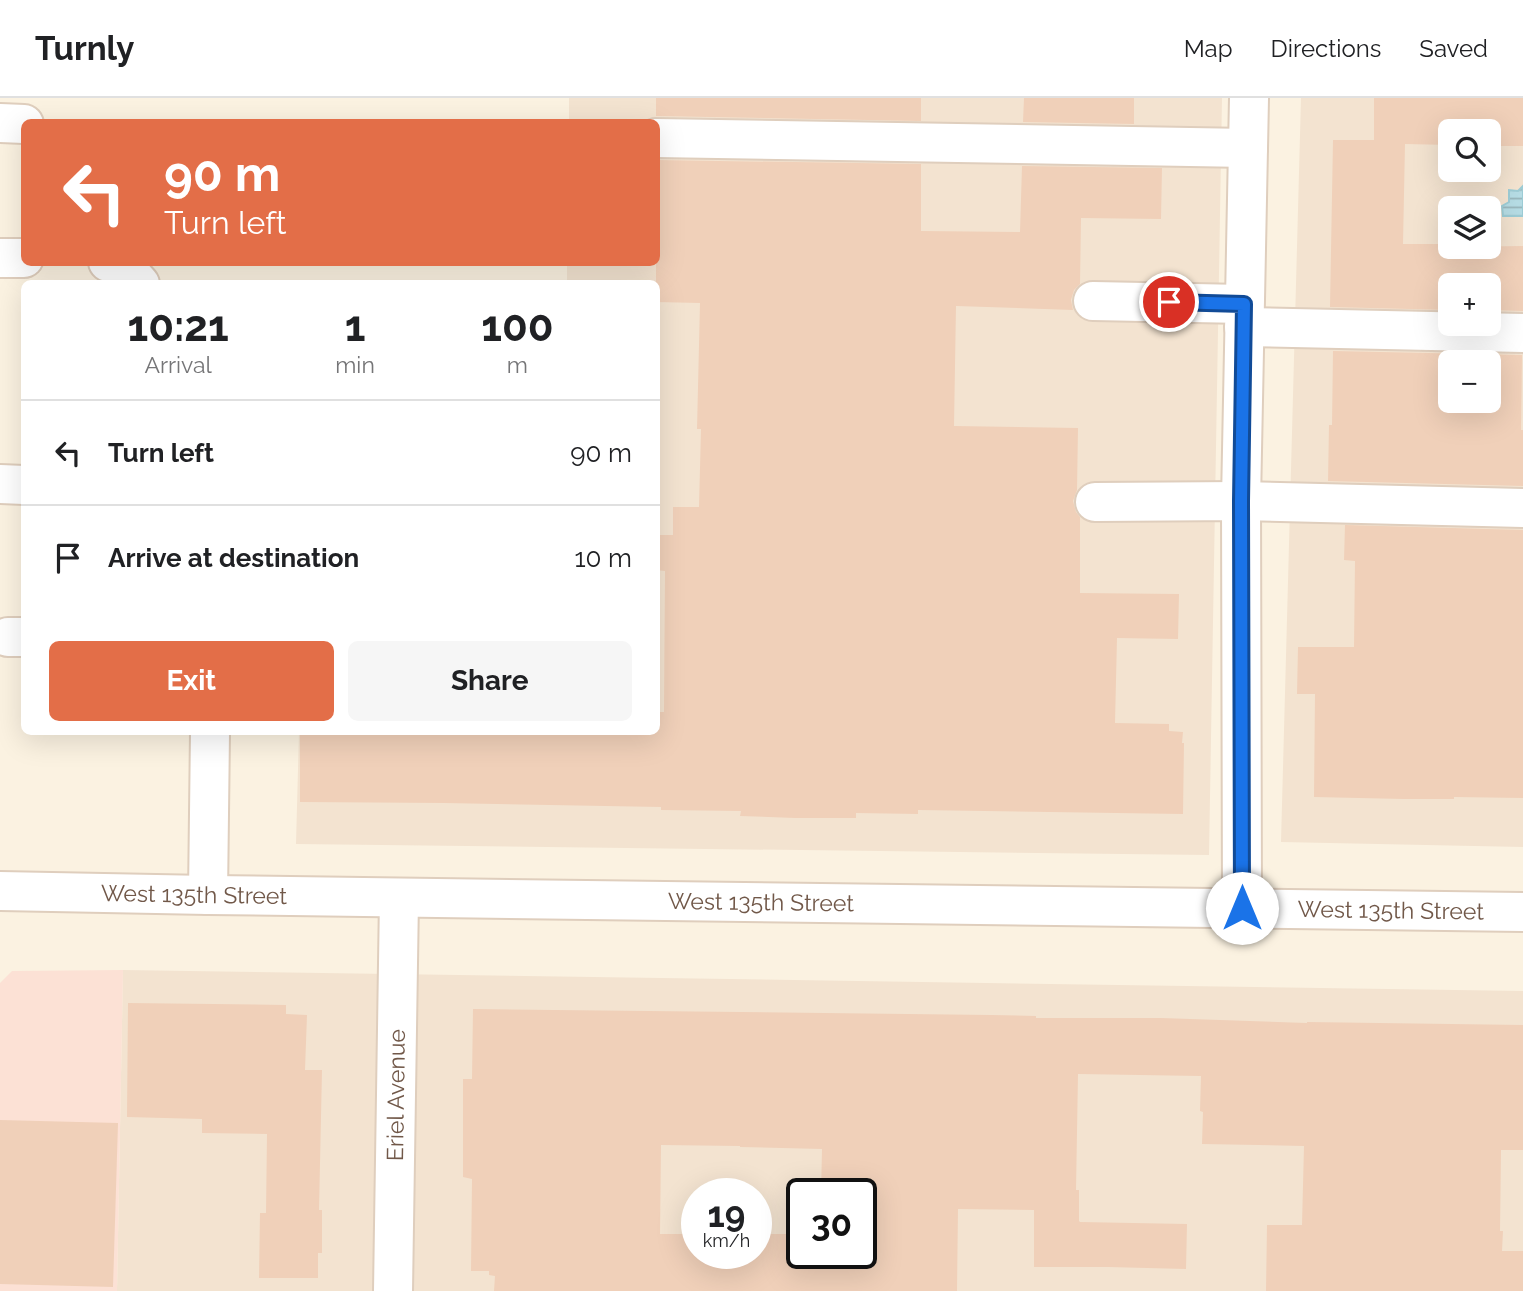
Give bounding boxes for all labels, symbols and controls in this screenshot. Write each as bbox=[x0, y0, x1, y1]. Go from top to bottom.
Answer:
text: Turnly bbox=[35, 29, 134, 68]
text: Map bbox=[1184, 34, 1233, 63]
text: Directions bbox=[1271, 34, 1381, 63]
text: Saved bbox=[1419, 34, 1488, 63]
map controls bbox=[1438, 119, 1501, 413]
button: search bbox=[1438, 119, 1501, 182]
text: 90 m bbox=[164, 145, 280, 202]
icon: left bbox=[49, 147, 140, 238]
button: layers bbox=[1438, 196, 1501, 259]
text: Turn left bbox=[164, 204, 286, 241]
pin bbox=[1139, 272, 1199, 332]
button: + bbox=[1438, 273, 1501, 336]
icon: arrive bbox=[1150, 283, 1188, 321]
text: 10:21 bbox=[127, 302, 229, 351]
text: 1 bbox=[345, 302, 365, 351]
text: 100 bbox=[481, 302, 554, 351]
button: − bbox=[1438, 350, 1501, 413]
text: Arrival bbox=[144, 351, 212, 378]
text: min bbox=[335, 351, 375, 378]
text: m bbox=[507, 351, 528, 378]
icon: left bbox=[49, 434, 87, 472]
text: Turn left bbox=[108, 438, 214, 468]
text: 90 m bbox=[570, 438, 632, 468]
icon: arrive bbox=[49, 539, 87, 577]
text: Arrive at destination bbox=[108, 543, 359, 573]
text: 10 m bbox=[574, 543, 632, 573]
button: Exit bbox=[49, 641, 334, 721]
button: Share bbox=[348, 641, 632, 721]
position arrow bbox=[1205, 871, 1279, 945]
street label: West 135th Street bbox=[101, 879, 288, 909]
street label: West 135th Street bbox=[668, 887, 855, 916]
street label: West 135th Street bbox=[1298, 895, 1484, 924]
street label: Eriel Avenue bbox=[381, 1029, 410, 1161]
speed limit sign: 30 bbox=[786, 1178, 877, 1269]
text: 19 bbox=[708, 1194, 745, 1235]
text: km/h bbox=[703, 1230, 750, 1251]

